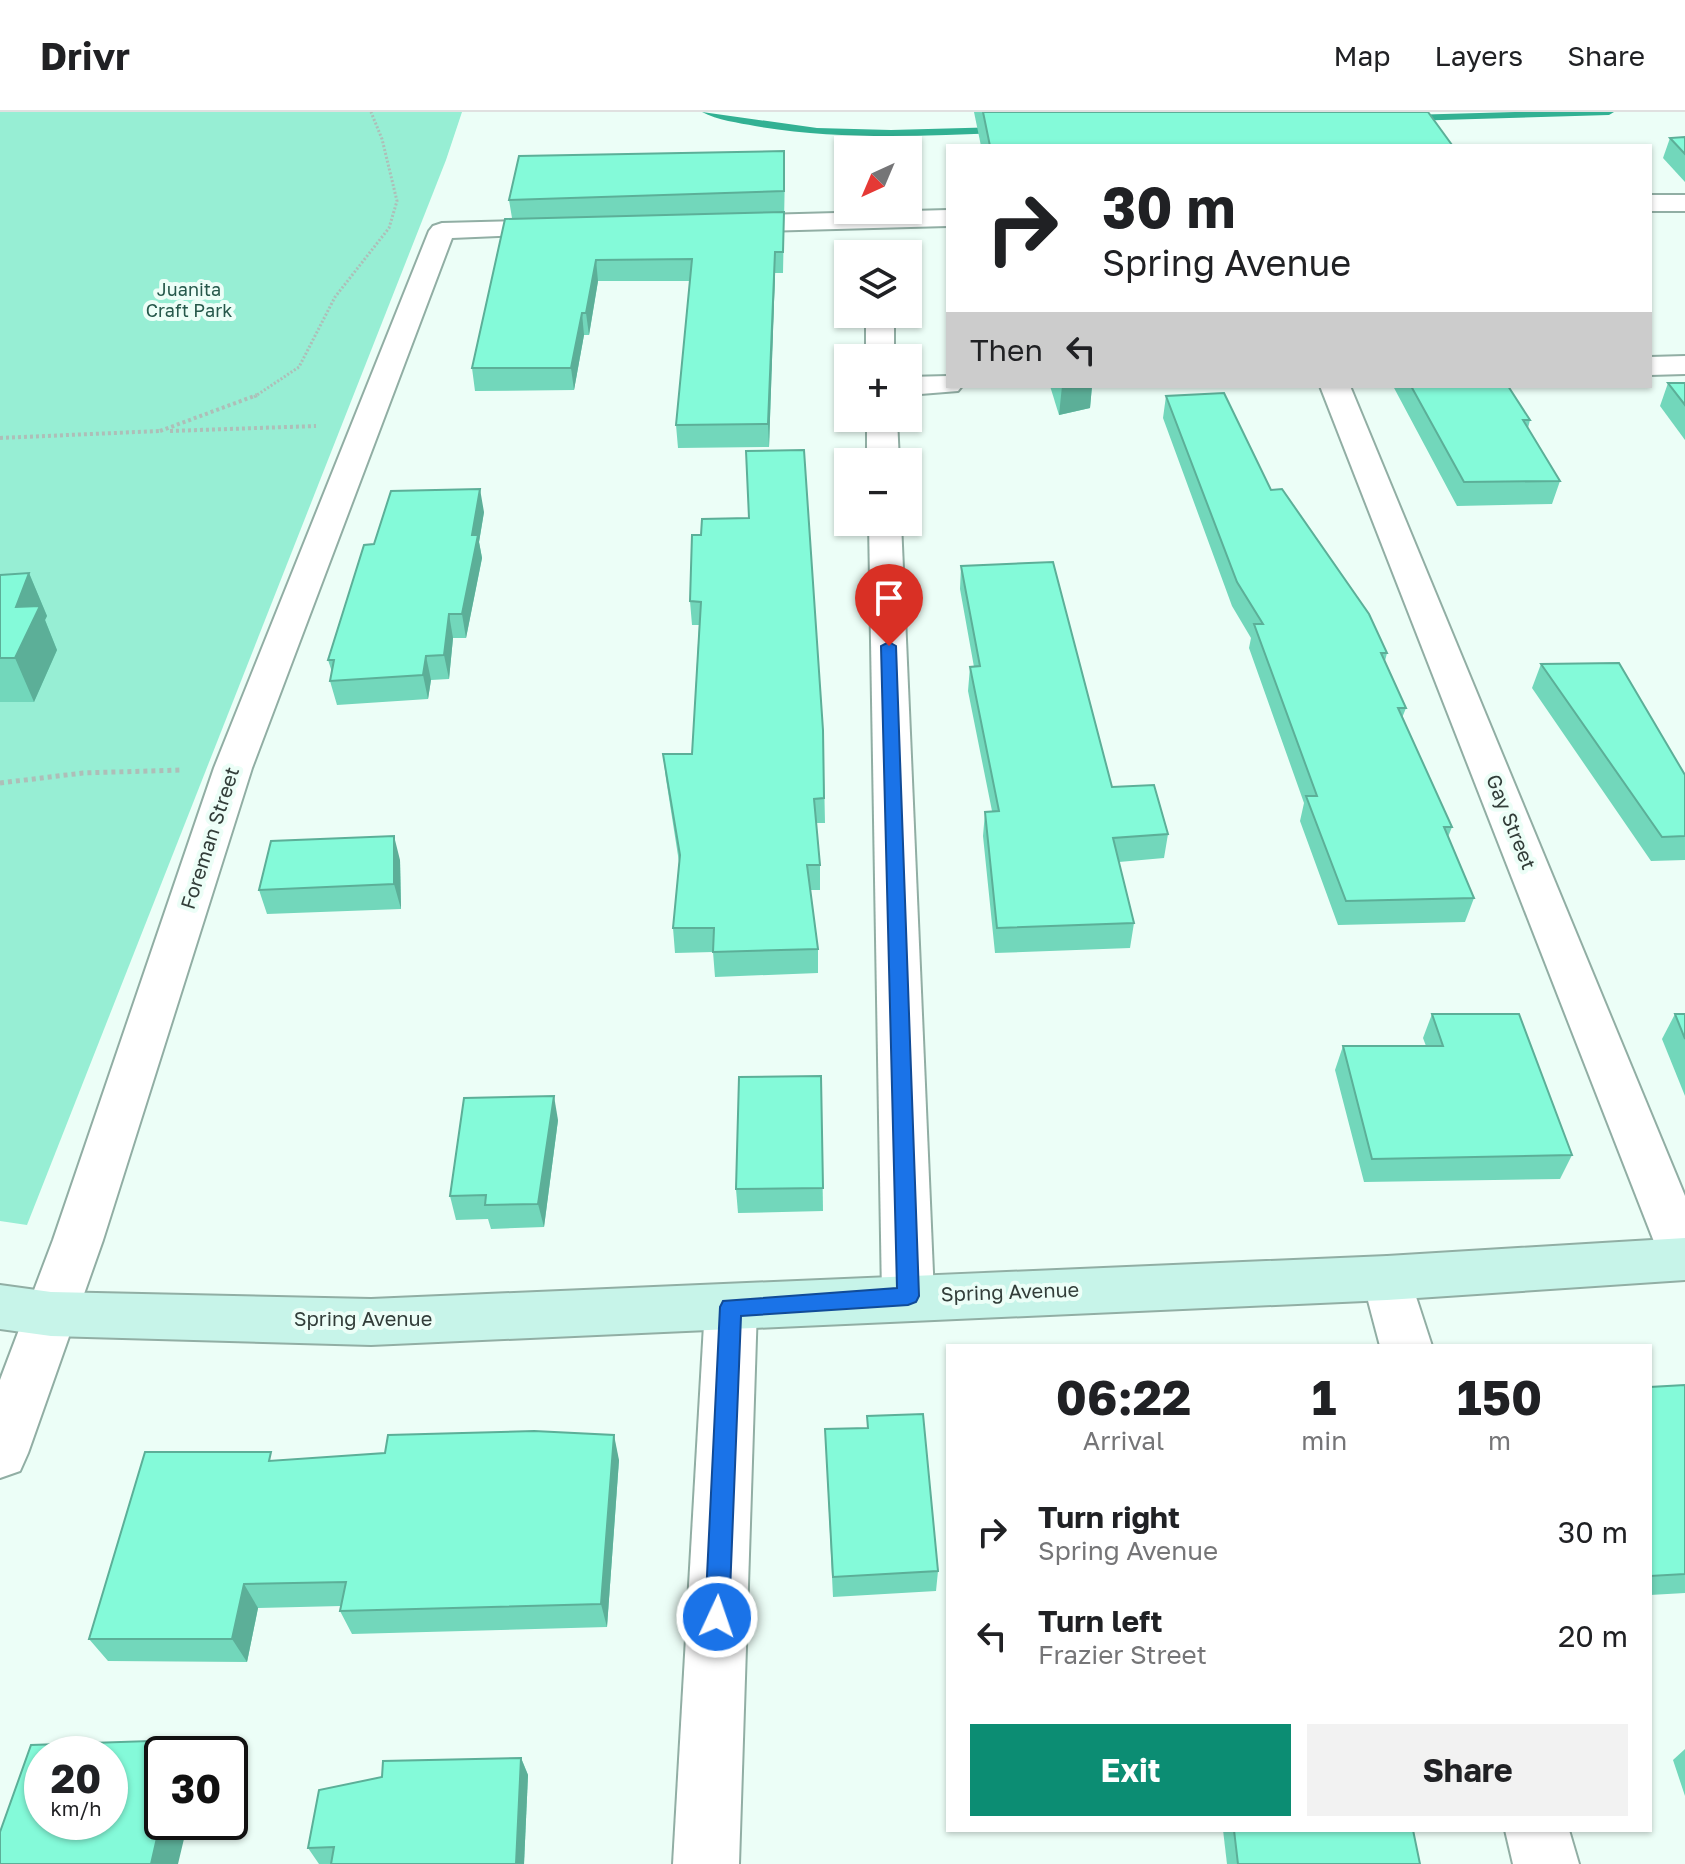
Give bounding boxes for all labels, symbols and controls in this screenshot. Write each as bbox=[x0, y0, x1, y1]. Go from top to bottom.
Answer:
text: Drivr bbox=[40, 33, 130, 78]
text: Map bbox=[1333, 39, 1391, 72]
text: Layers bbox=[1435, 39, 1523, 72]
text: Share bbox=[1567, 39, 1645, 72]
north arrow bbox=[834, 136, 922, 224]
map controls bbox=[834, 136, 922, 536]
text: 30 m bbox=[1102, 173, 1236, 240]
icon: right bbox=[970, 176, 1074, 280]
button: layers bbox=[834, 240, 922, 328]
text: Spring Avenue bbox=[1102, 241, 1351, 284]
park label: Juanita Craft Park bbox=[146, 278, 232, 321]
icon: left bbox=[1059, 328, 1103, 372]
text: Then bbox=[970, 332, 1043, 368]
button: + bbox=[834, 344, 922, 432]
button: − bbox=[834, 448, 922, 536]
pin bbox=[855, 564, 923, 646]
icon: arrive bbox=[867, 576, 911, 620]
street label: Foreman Street bbox=[175, 763, 243, 912]
street label: Gay Street bbox=[1482, 771, 1542, 873]
street label: Spring Avenue bbox=[940, 1277, 1080, 1305]
street label: Spring Avenue bbox=[294, 1306, 432, 1330]
text: 06:22 bbox=[1056, 1368, 1191, 1426]
text: 1 bbox=[1312, 1368, 1337, 1426]
text: 150 bbox=[1457, 1368, 1542, 1426]
text: Arrival bbox=[1083, 1425, 1164, 1456]
text: min bbox=[1301, 1425, 1347, 1456]
text: m bbox=[1488, 1425, 1511, 1456]
text: Turn right bbox=[1038, 1499, 1180, 1535]
icon: right bbox=[970, 1510, 1014, 1554]
text: 30 m bbox=[1558, 1514, 1628, 1550]
text: Spring Avenue bbox=[1038, 1535, 1218, 1566]
position arrow bbox=[675, 1575, 759, 1659]
text: Turn left bbox=[1038, 1603, 1163, 1639]
icon: left bbox=[970, 1614, 1014, 1658]
text: 20 m bbox=[1558, 1618, 1628, 1654]
text: Frazier Street bbox=[1038, 1639, 1207, 1670]
button: Exit bbox=[970, 1724, 1291, 1816]
button: Share bbox=[1307, 1724, 1628, 1816]
speed limit sign: 30 bbox=[144, 1736, 248, 1840]
text: 20 bbox=[51, 1754, 101, 1802]
text: km/h bbox=[51, 1796, 101, 1820]

